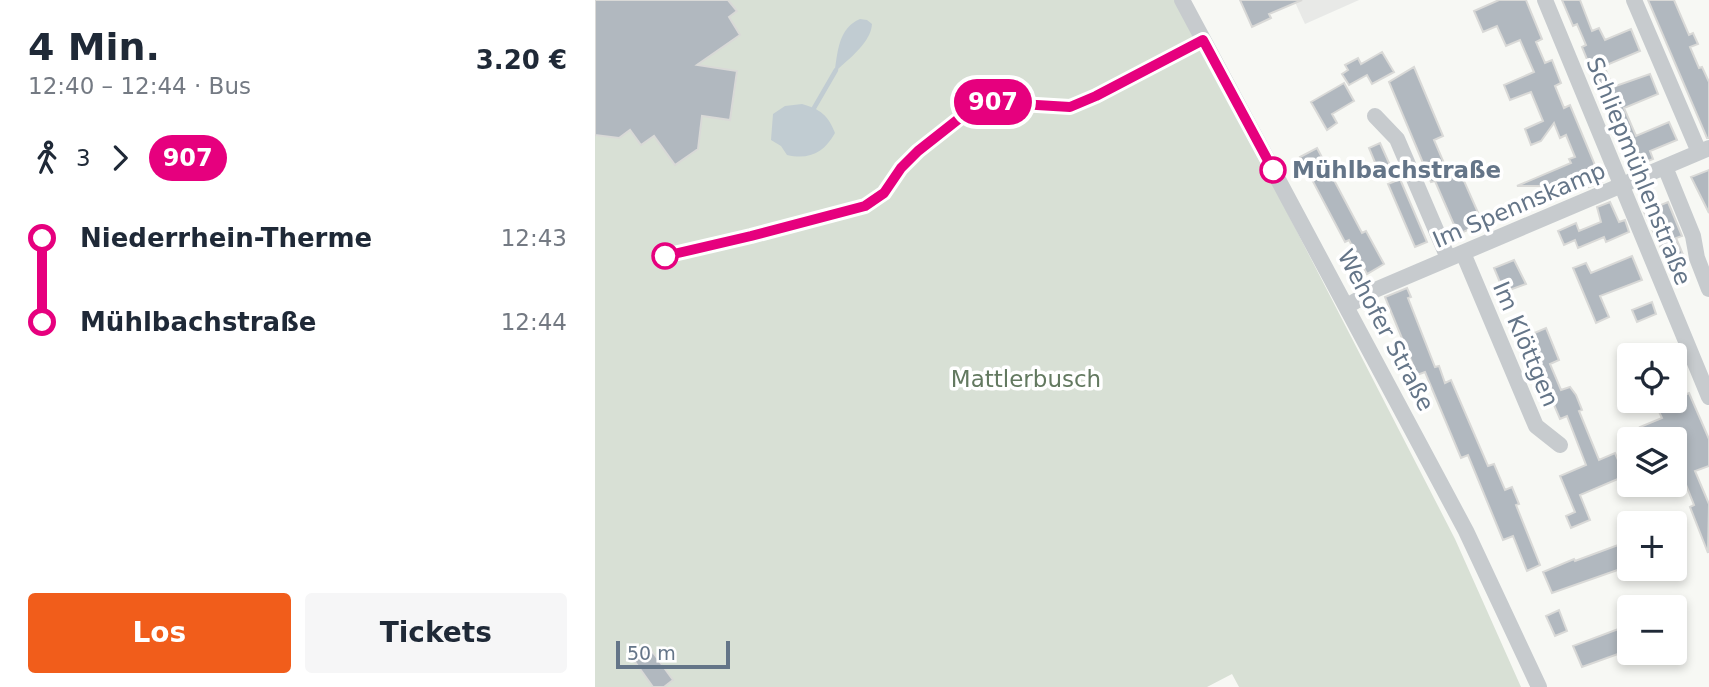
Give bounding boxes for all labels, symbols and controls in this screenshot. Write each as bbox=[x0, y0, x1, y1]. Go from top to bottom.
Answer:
text: 4 Min. bbox=[28, 25, 160, 69]
text: 3.20 € bbox=[476, 45, 567, 75]
street label: Schliepmühlenstraße bbox=[1581, 53, 1697, 289]
text: 12:40 – 12:44 · Bus bbox=[28, 73, 251, 99]
line badge: 907 bbox=[953, 79, 1033, 125]
text: 907 bbox=[968, 88, 1018, 116]
icon: walk bbox=[28, 139, 66, 177]
icon: forward bbox=[101, 139, 139, 177]
text: 907 bbox=[163, 144, 213, 172]
text: 3 bbox=[76, 145, 91, 171]
marker: Mühlbachstraße bbox=[1260, 157, 1286, 183]
place label: Mühlbachstraße bbox=[1292, 157, 1501, 183]
street label: Im Spennskamp bbox=[1429, 157, 1609, 253]
text: Niederrhein-Therme bbox=[80, 223, 372, 253]
text: 12:43 bbox=[501, 225, 567, 251]
unlabelled marker bbox=[652, 243, 678, 269]
street label: Wehofer Straße bbox=[1333, 245, 1439, 415]
street label: Im Klöttgen bbox=[1488, 278, 1564, 410]
text: Mühlbachstraße bbox=[80, 307, 317, 337]
text: 12:44 bbox=[501, 309, 567, 335]
map controls bbox=[1617, 343, 1687, 665]
button: locate bbox=[1617, 343, 1687, 413]
park label: Mattlerbusch bbox=[951, 366, 1101, 392]
button: layers bbox=[1617, 427, 1687, 497]
button: + bbox=[1617, 511, 1687, 581]
button: Los bbox=[28, 593, 291, 673]
button: Tickets bbox=[305, 593, 567, 673]
button: − bbox=[1617, 595, 1687, 665]
scale bar bbox=[616, 638, 730, 670]
text: 50 m bbox=[627, 642, 676, 664]

